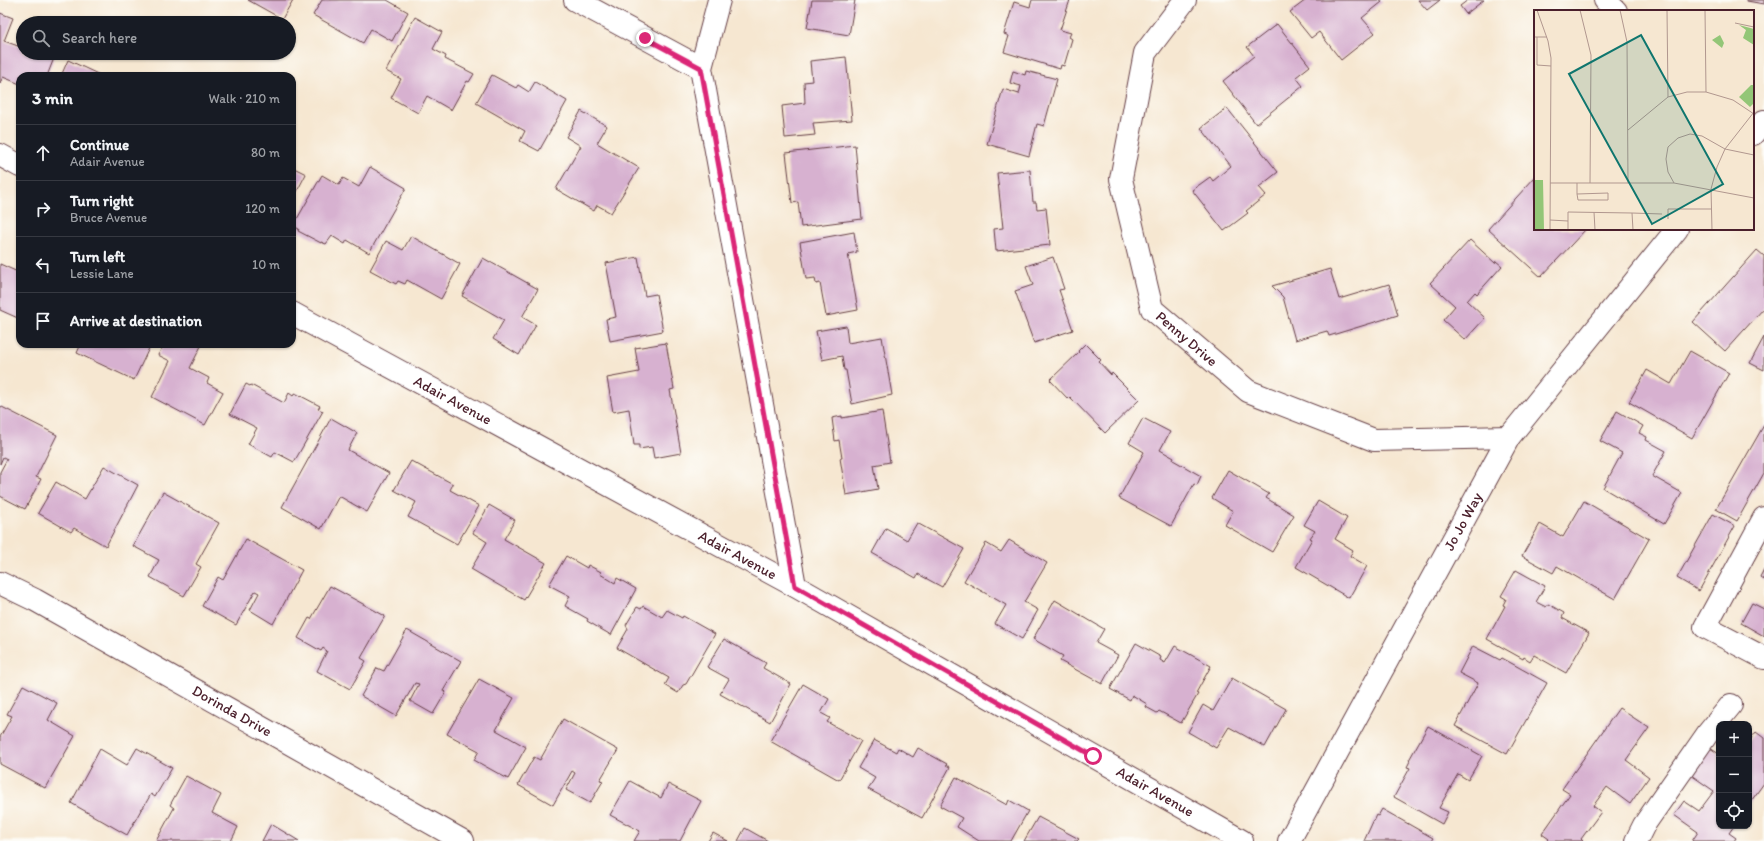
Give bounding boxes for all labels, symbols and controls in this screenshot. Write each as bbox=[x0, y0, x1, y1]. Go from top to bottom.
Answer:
inset map bbox=[1534, 10, 1754, 230]
search box bbox=[16, 16, 296, 60]
icon: search bbox=[30, 27, 52, 49]
text: Search here bbox=[62, 29, 137, 47]
route end bbox=[636, 29, 654, 47]
text: 3 min bbox=[32, 88, 73, 108]
text: Walk · 210 m bbox=[209, 91, 280, 106]
text: Continue bbox=[70, 136, 129, 154]
icon: ahead bbox=[32, 142, 54, 164]
text: 80 m bbox=[251, 145, 280, 160]
text: Adair Avenue bbox=[70, 154, 145, 169]
text: Turn right bbox=[70, 192, 134, 210]
icon: right bbox=[32, 198, 54, 220]
text: 120 m bbox=[245, 201, 280, 216]
text: Bruce Avenue bbox=[70, 210, 147, 225]
text: Turn left bbox=[70, 248, 125, 266]
icon: left bbox=[32, 254, 54, 276]
text: 10 m bbox=[252, 257, 280, 272]
text: Lessie Lane bbox=[70, 266, 134, 281]
street label: Penny Drive bbox=[1152, 307, 1221, 370]
icon: arrive bbox=[32, 310, 54, 332]
text: Arrive at destination bbox=[70, 312, 202, 330]
street label: Adair Avenue bbox=[411, 372, 495, 429]
street label: Jo Jo Way bbox=[1440, 489, 1486, 554]
street label: Adair Avenue bbox=[695, 526, 780, 583]
street label: Dorinda Drive bbox=[189, 681, 275, 741]
map controls bbox=[1716, 721, 1752, 829]
button: + bbox=[1716, 721, 1752, 757]
route start bbox=[1084, 747, 1102, 765]
button: − bbox=[1716, 757, 1752, 793]
street label: Adair Avenue bbox=[1113, 762, 1197, 821]
button: locate bbox=[1716, 793, 1752, 829]

